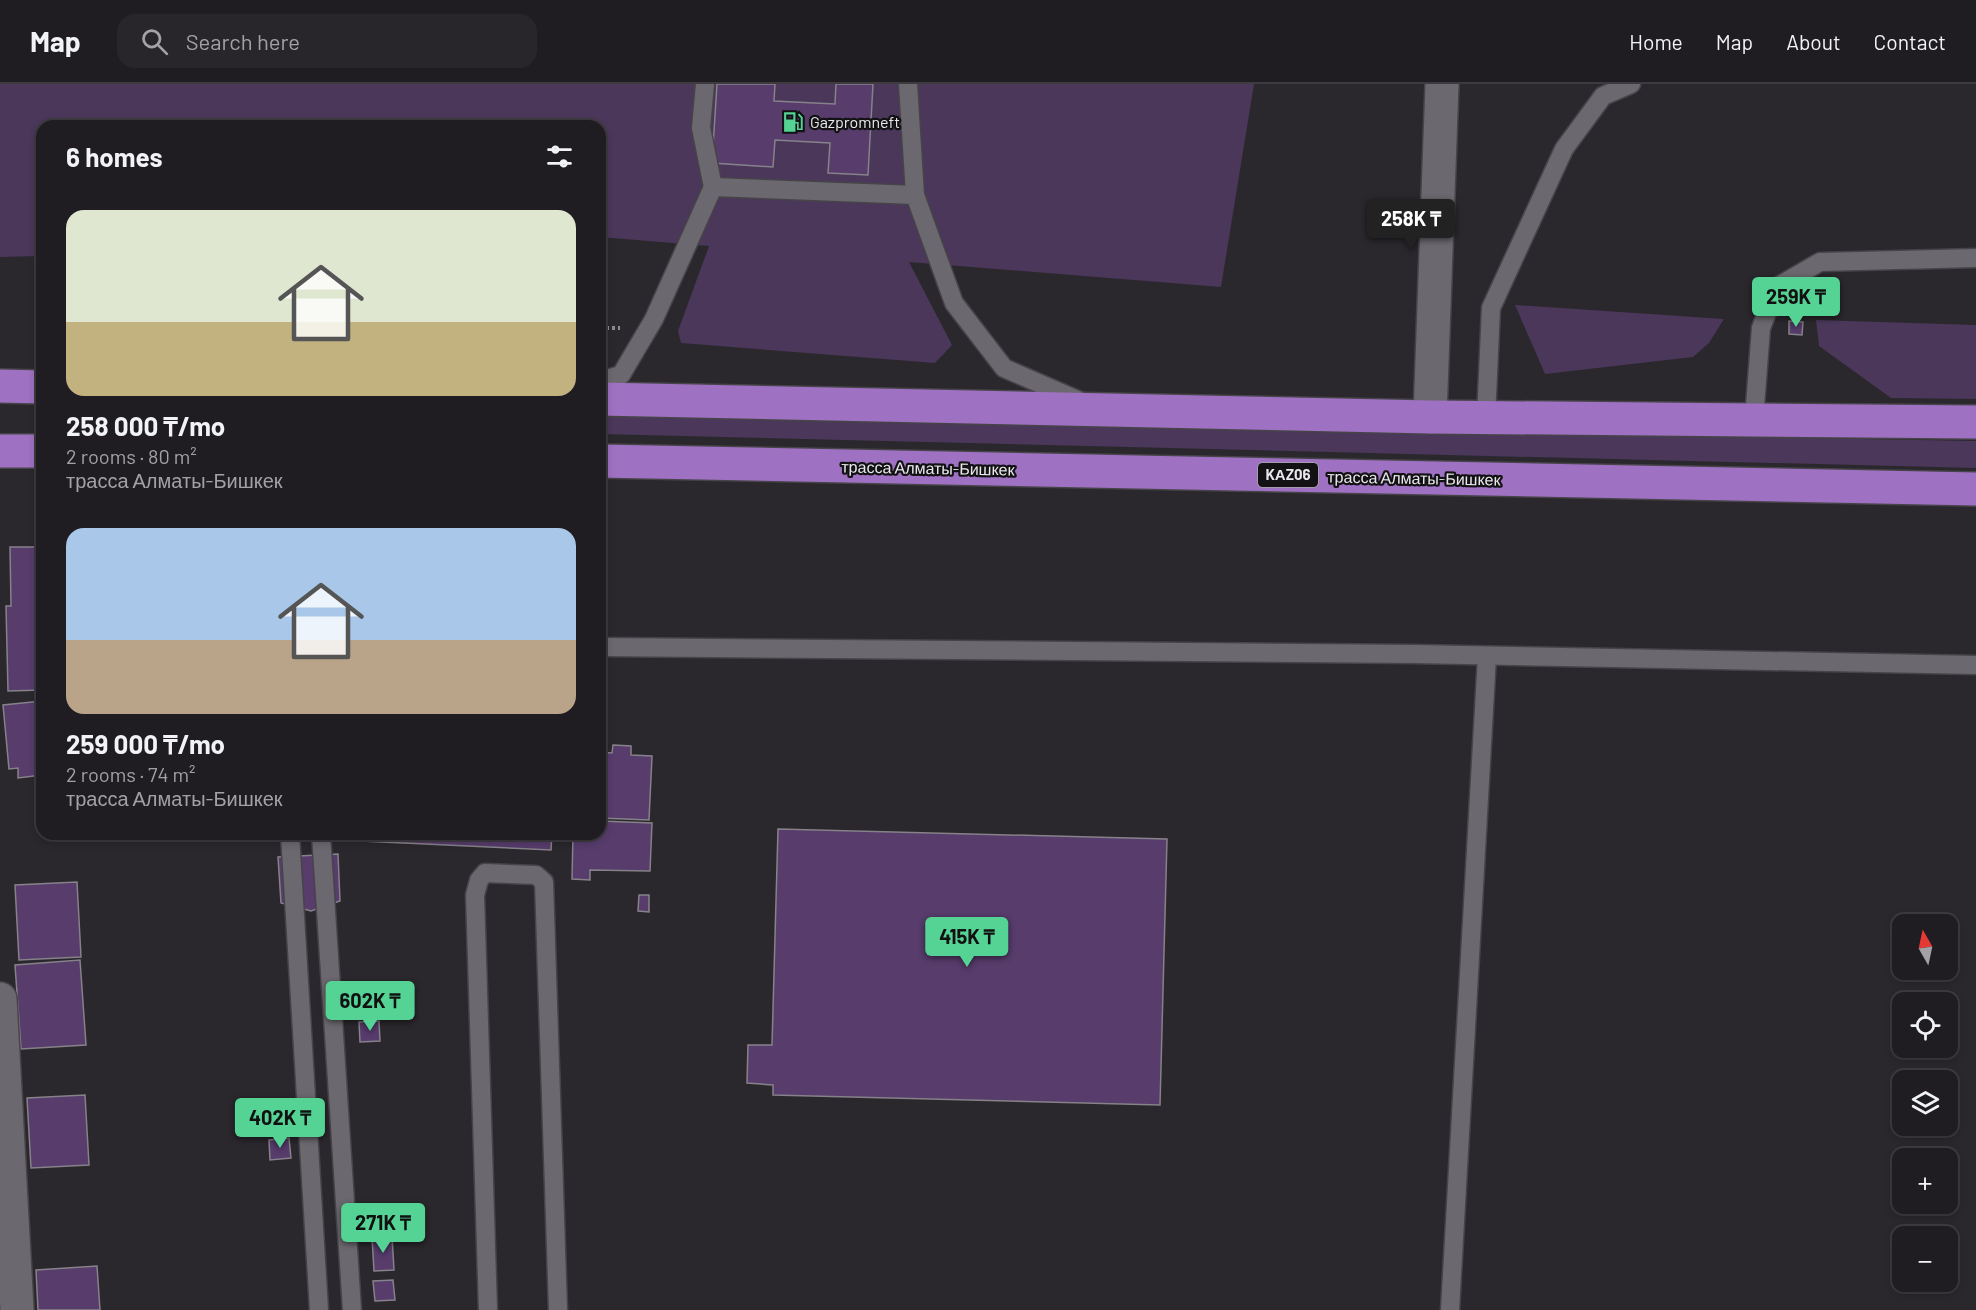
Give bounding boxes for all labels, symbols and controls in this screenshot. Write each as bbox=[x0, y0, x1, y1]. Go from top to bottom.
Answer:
search box bbox=[117, 14, 537, 68]
text: Map bbox=[30, 24, 81, 58]
icon: search bbox=[138, 25, 171, 58]
text: Search here bbox=[186, 28, 300, 54]
text: Home bbox=[1629, 29, 1683, 54]
text: Map bbox=[1716, 29, 1753, 54]
text: About bbox=[1786, 29, 1841, 54]
text: Contact bbox=[1874, 29, 1946, 54]
fuel station icon: Gazpromneft bbox=[781, 110, 805, 134]
place label: Gazpromneft bbox=[810, 112, 900, 131]
icon: filters bbox=[543, 140, 576, 173]
text: 6 homes bbox=[66, 141, 163, 172]
pin: 258K ₸ bbox=[1362, 199, 1460, 250]
text: 258K ₸ bbox=[1381, 206, 1441, 230]
icon: home bbox=[267, 249, 375, 357]
pin: 259K ₸ bbox=[1747, 277, 1845, 328]
text: 259K ₸ bbox=[1766, 284, 1826, 308]
text: 258 000 ₸/mo bbox=[66, 410, 225, 441]
text: 2 rooms · 80 m² bbox=[66, 444, 197, 468]
street label: трасса Алматы-Бишкек bbox=[841, 456, 1016, 479]
road number: KАZ06 bbox=[1258, 463, 1318, 487]
street label: трасса Алматы-Бишкек bbox=[1327, 466, 1502, 489]
text: трасса Алматы-Бишкек bbox=[66, 468, 283, 492]
icon: home bbox=[267, 567, 375, 675]
text: 259 000 ₸/mo bbox=[66, 728, 225, 759]
text: 2 rooms · 74 m² bbox=[66, 762, 196, 786]
text: трасса Алматы-Бишкек bbox=[66, 786, 283, 810]
north arrow bbox=[1892, 914, 1958, 980]
map controls bbox=[1892, 914, 1958, 1292]
pin: 415K ₸ bbox=[918, 917, 1016, 968]
text: 415K ₸ bbox=[939, 924, 995, 948]
pin: 602K ₸ bbox=[321, 981, 419, 1032]
text: 602K ₸ bbox=[340, 988, 400, 1012]
button: locate bbox=[1892, 992, 1958, 1058]
button: layers bbox=[1892, 1070, 1958, 1136]
pin: 402K ₸ bbox=[231, 1098, 329, 1149]
text: 402K ₸ bbox=[249, 1105, 311, 1129]
button: + bbox=[1892, 1148, 1958, 1214]
pin: 271K ₸ bbox=[334, 1203, 432, 1254]
text: 271K ₸ bbox=[355, 1210, 411, 1234]
button: − bbox=[1892, 1226, 1958, 1292]

